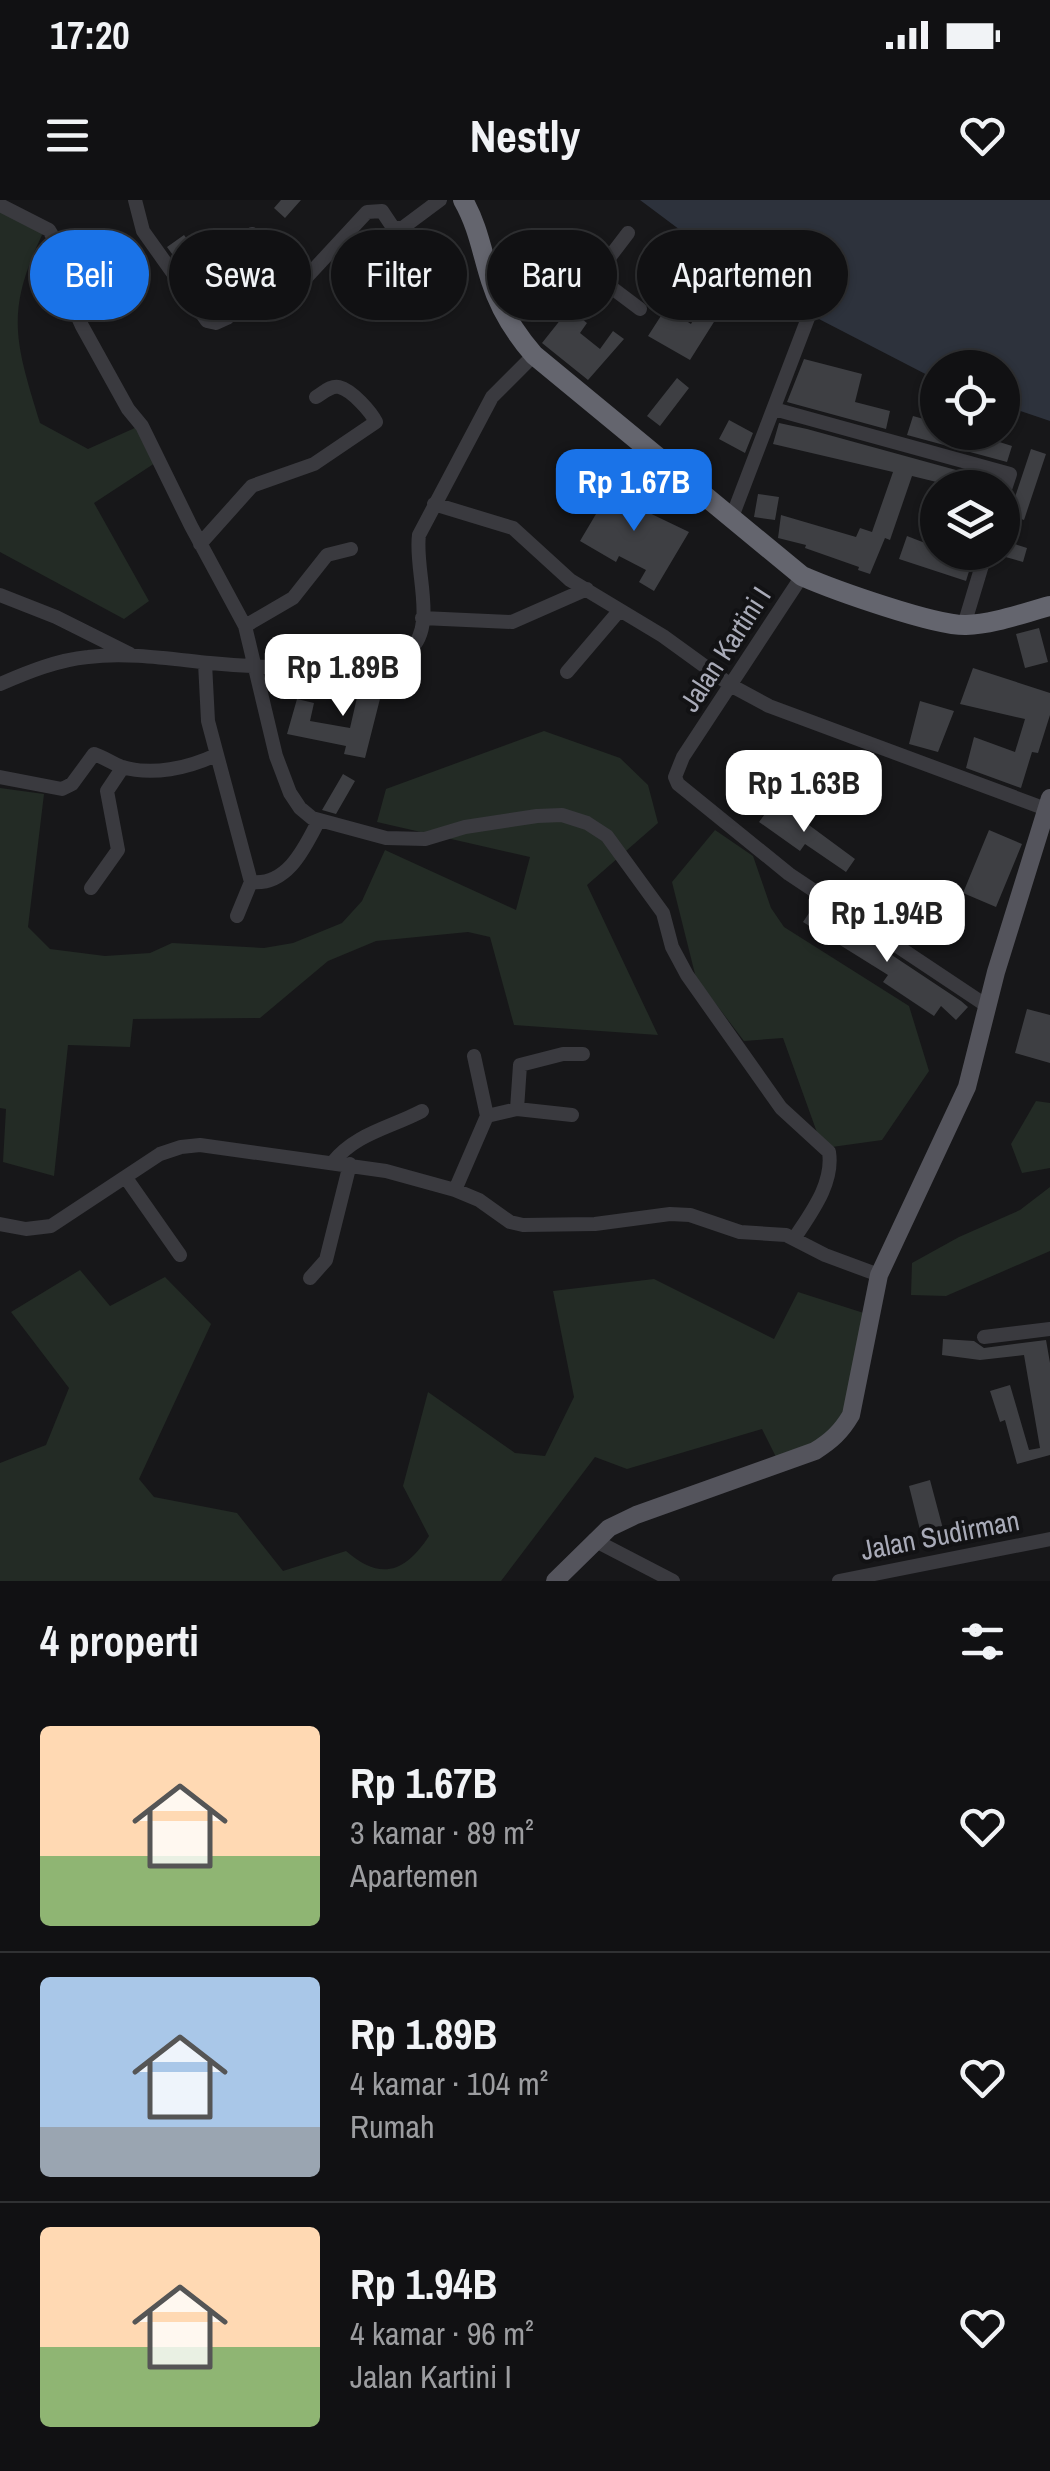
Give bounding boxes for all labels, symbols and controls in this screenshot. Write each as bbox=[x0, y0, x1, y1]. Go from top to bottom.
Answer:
text: 17:20 bbox=[50, 10, 130, 61]
text: Nestly bbox=[470, 105, 580, 166]
icon: menu bbox=[40, 108, 95, 163]
icon: heart bbox=[955, 108, 1010, 163]
chip: Beli bbox=[30, 230, 149, 320]
chip: Sewa bbox=[169, 230, 311, 320]
chip: Filter bbox=[331, 230, 467, 320]
chip: Baru bbox=[487, 230, 617, 320]
chip: Apartemen bbox=[637, 230, 848, 320]
map controls bbox=[920, 350, 1020, 570]
button: locate bbox=[920, 350, 1020, 450]
pin: Rp 1.67B bbox=[531, 449, 737, 534]
text: Rp 1.67B bbox=[578, 460, 690, 503]
button: layers bbox=[920, 470, 1020, 570]
street label: Jalan Kartini I bbox=[670, 579, 780, 719]
pin: Rp 1.89B bbox=[240, 634, 446, 719]
text: Rp 1.89B bbox=[287, 645, 399, 688]
pin: Rp 1.63B bbox=[701, 750, 907, 835]
text: Rp 1.63B bbox=[748, 761, 860, 804]
pin: Rp 1.94B bbox=[784, 880, 990, 965]
text: Rp 1.94B bbox=[831, 891, 943, 934]
street label: Jalan Sudirman bbox=[857, 1501, 1023, 1569]
text: 4 properti bbox=[40, 1613, 199, 1669]
icon: filters bbox=[955, 1614, 1010, 1669]
text: Rp 1.67B bbox=[350, 1755, 497, 1811]
icon: home bbox=[120, 1766, 240, 1886]
icon: heart bbox=[955, 1799, 1010, 1854]
text: 3 kamar · 89 m² bbox=[350, 1811, 534, 1854]
text: Apartemen bbox=[350, 1854, 478, 1897]
text: Rp 1.89B bbox=[350, 2006, 497, 2062]
icon: home bbox=[120, 2017, 240, 2137]
icon: heart bbox=[955, 2050, 1010, 2105]
text: 4 kamar · 104 m² bbox=[350, 2062, 548, 2105]
text: Rumah bbox=[350, 2105, 435, 2148]
text: Rp 1.94B bbox=[350, 2256, 497, 2312]
icon: home bbox=[120, 2267, 240, 2387]
icon: heart bbox=[955, 2300, 1010, 2355]
text: 4 kamar · 96 m² bbox=[350, 2312, 534, 2355]
text: Jalan Kartini I bbox=[350, 2355, 512, 2398]

